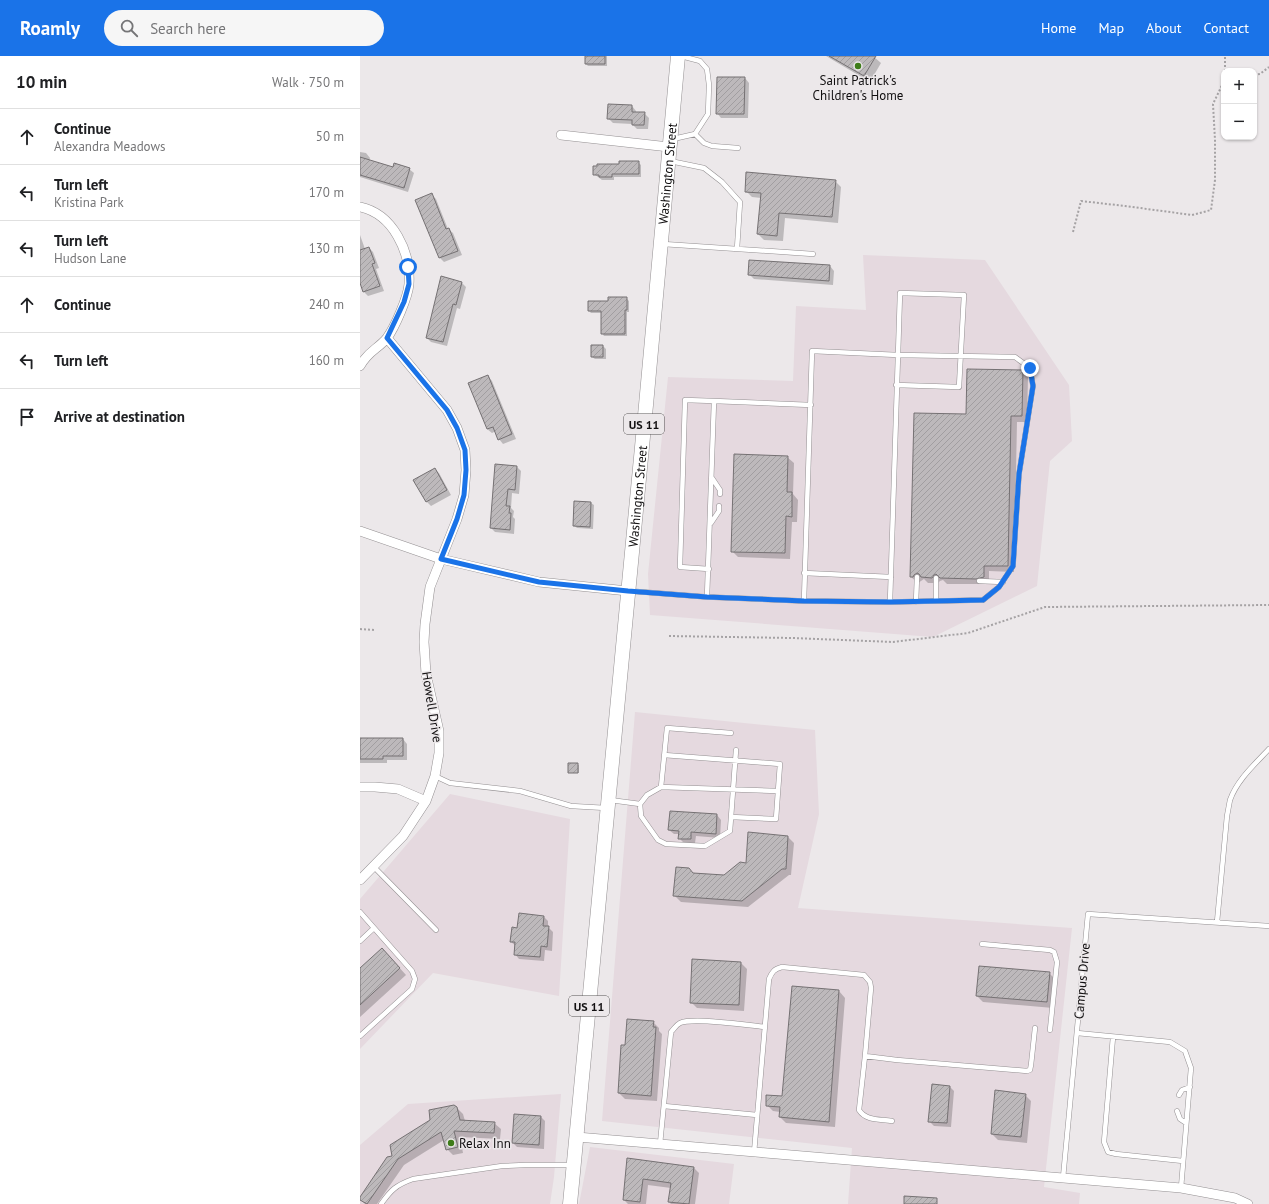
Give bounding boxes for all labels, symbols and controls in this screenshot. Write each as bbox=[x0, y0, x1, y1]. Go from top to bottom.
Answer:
search box bbox=[104, 10, 384, 46]
text: Roamly bbox=[20, 16, 80, 40]
icon: search bbox=[118, 17, 140, 39]
text: Search here bbox=[150, 19, 226, 38]
text: Home bbox=[1041, 19, 1076, 37]
text: Map bbox=[1098, 19, 1124, 37]
text: About bbox=[1146, 19, 1182, 37]
text: Contact bbox=[1204, 19, 1249, 37]
marker: Saint Patrick's Children's Home bbox=[853, 61, 863, 71]
map controls bbox=[1221, 68, 1257, 140]
button: + bbox=[1221, 68, 1257, 104]
text: 10 min bbox=[16, 71, 67, 93]
place label: Saint Patrick's Children's Home bbox=[813, 72, 903, 104]
text: Walk · 750 m bbox=[272, 74, 344, 91]
button: − bbox=[1221, 104, 1257, 140]
text: Continue bbox=[54, 119, 111, 138]
street label: Washington Street bbox=[654, 121, 680, 225]
icon: ahead bbox=[16, 126, 38, 148]
text: 50 m bbox=[316, 128, 344, 145]
text: Alexandra Meadows bbox=[54, 138, 165, 155]
text: Turn left bbox=[54, 175, 108, 194]
icon: left bbox=[16, 182, 38, 204]
text: 170 m bbox=[309, 184, 344, 201]
text: Kristina Park bbox=[54, 194, 124, 211]
text: Turn left bbox=[54, 231, 108, 250]
icon: left bbox=[16, 238, 38, 260]
text: 130 m bbox=[309, 240, 344, 257]
text: Hudson Lane bbox=[54, 250, 126, 267]
route start bbox=[399, 258, 417, 276]
icon: ahead bbox=[16, 294, 38, 316]
text: Continue bbox=[54, 295, 111, 314]
text: 240 m bbox=[309, 296, 344, 313]
icon: left bbox=[16, 350, 38, 372]
text: Turn left bbox=[54, 351, 108, 370]
text: 160 m bbox=[309, 352, 344, 369]
route end bbox=[1021, 359, 1039, 377]
icon: arrive bbox=[16, 406, 38, 428]
text: Arrive at destination bbox=[54, 407, 185, 426]
road number: US 11 bbox=[624, 414, 664, 434]
street label: Washington Street bbox=[624, 444, 651, 548]
street label: Howell Drive bbox=[418, 670, 446, 744]
street label: Campus Drive bbox=[1070, 942, 1094, 1020]
road number: US 11 bbox=[569, 996, 609, 1016]
place label: Relax Inn bbox=[459, 1135, 511, 1152]
marker: Relax Inn bbox=[446, 1138, 456, 1148]

